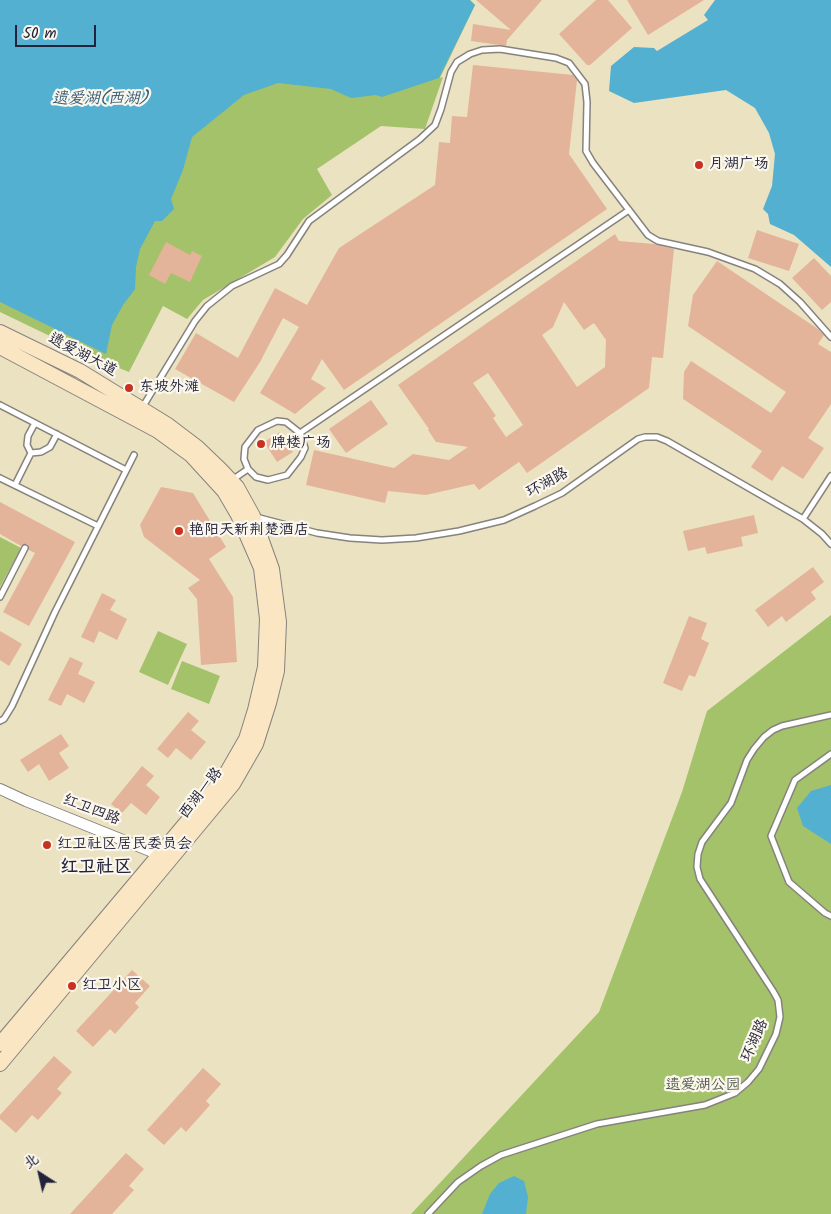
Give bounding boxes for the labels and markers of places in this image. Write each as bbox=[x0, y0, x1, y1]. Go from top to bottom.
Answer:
place label: 月湖广场 bbox=[709, 156, 769, 174]
marker: 月湖广场 bbox=[693, 159, 705, 171]
place label: 东坡外滩 bbox=[139, 379, 199, 397]
marker: 东坡外滩 bbox=[123, 382, 135, 394]
place label: 牌楼广场 bbox=[271, 435, 331, 453]
marker: 牌楼广场 bbox=[255, 438, 267, 450]
place label: 艳阳天新荆楚酒店 bbox=[189, 522, 309, 540]
marker: 艳阳天新荆楚酒店 bbox=[173, 525, 185, 537]
place label: 红卫社区居民委员会 bbox=[57, 836, 192, 854]
marker: 红卫社区居民委员会 bbox=[41, 839, 53, 851]
place label: 红卫小区 bbox=[82, 977, 142, 995]
marker: 红卫小区 bbox=[66, 980, 78, 992]

